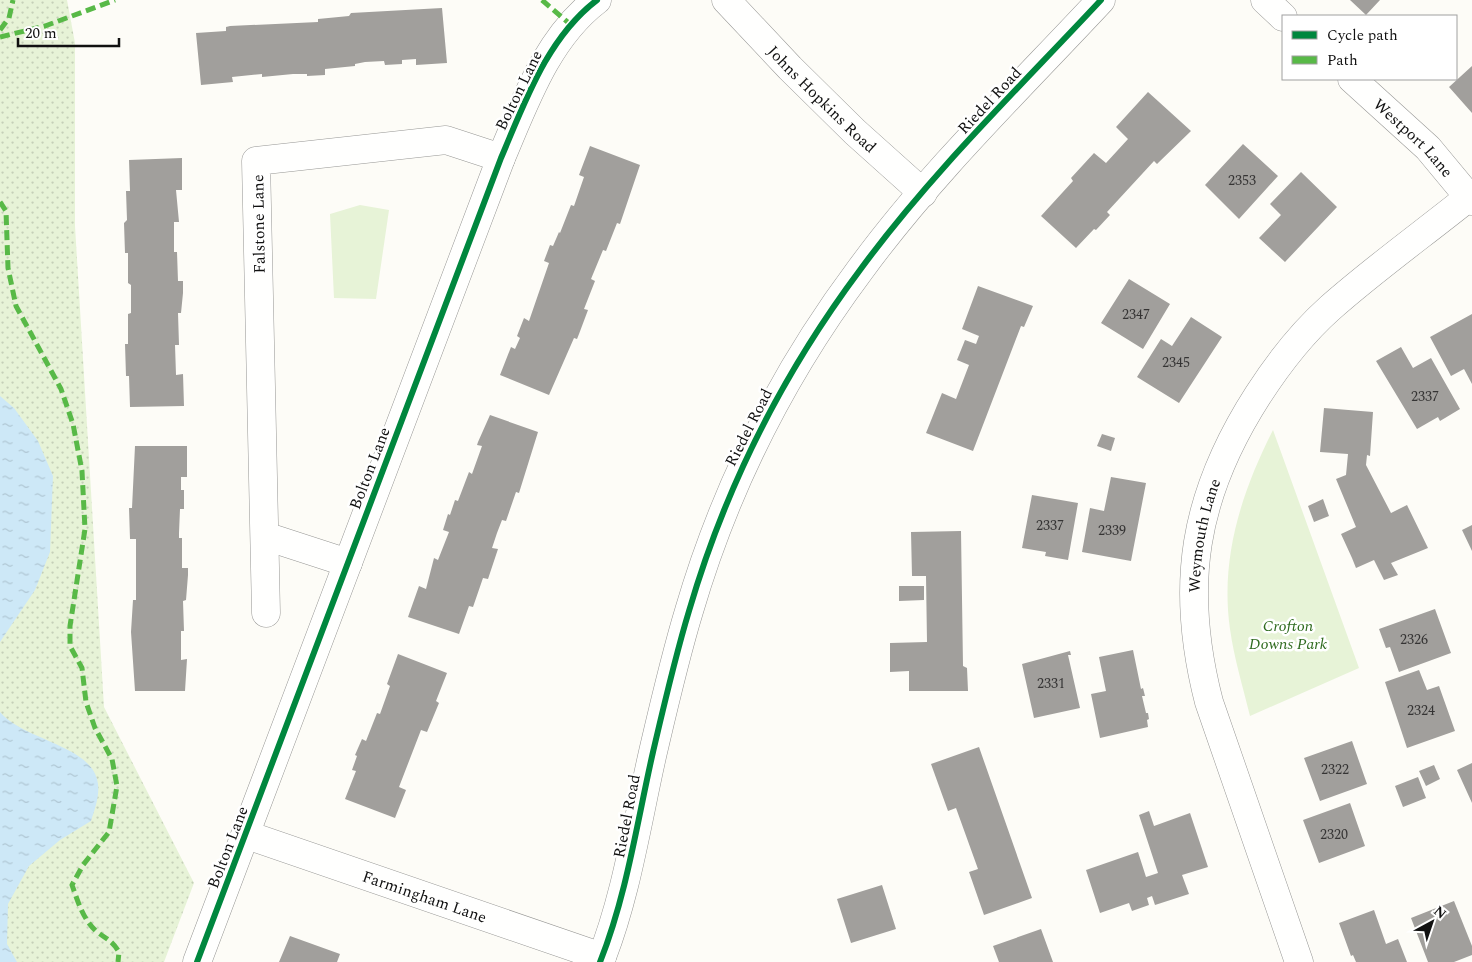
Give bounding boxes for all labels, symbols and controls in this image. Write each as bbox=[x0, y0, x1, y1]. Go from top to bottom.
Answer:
scale bar bbox=[18, 15, 119, 47]
legend bbox=[1282, 15, 1457, 80]
text: 20 m bbox=[25, 22, 57, 45]
text: Cycle path bbox=[1327, 24, 1398, 47]
street label: Johns Hopkins Road bbox=[761, 40, 882, 159]
street label: Bolton Lane bbox=[489, 46, 549, 135]
text: Path bbox=[1327, 49, 1358, 72]
street label: Riedel Road bbox=[952, 61, 1027, 140]
street label: Westport Lane bbox=[1367, 93, 1459, 183]
house number: 2353 bbox=[1228, 170, 1256, 191]
street label: Falstone Lane bbox=[246, 174, 272, 274]
house number: 2347 bbox=[1122, 304, 1150, 325]
house number: 2345 bbox=[1162, 352, 1190, 373]
street label: Riedel Road bbox=[719, 384, 779, 471]
house number: 2337 bbox=[1411, 386, 1439, 407]
street label: Bolton Lane bbox=[343, 424, 397, 513]
street label: Weymouth Lane bbox=[1183, 475, 1227, 593]
house number: 2337 bbox=[1036, 515, 1064, 536]
house number: 2339 bbox=[1098, 520, 1126, 541]
park label: Crofton Downs Park bbox=[1249, 614, 1328, 656]
house number: 2326 bbox=[1400, 629, 1428, 650]
house number: 2331 bbox=[1037, 673, 1065, 694]
house number: 2324 bbox=[1407, 700, 1435, 721]
house number: 2322 bbox=[1321, 759, 1349, 780]
street label: Riedel Road bbox=[607, 772, 647, 860]
street label: Bolton Lane bbox=[201, 803, 255, 892]
house number: 2320 bbox=[1320, 824, 1348, 845]
street label: Farmingham Lane bbox=[359, 865, 490, 930]
north arrow bbox=[1407, 897, 1457, 947]
text: N bbox=[1429, 901, 1451, 924]

